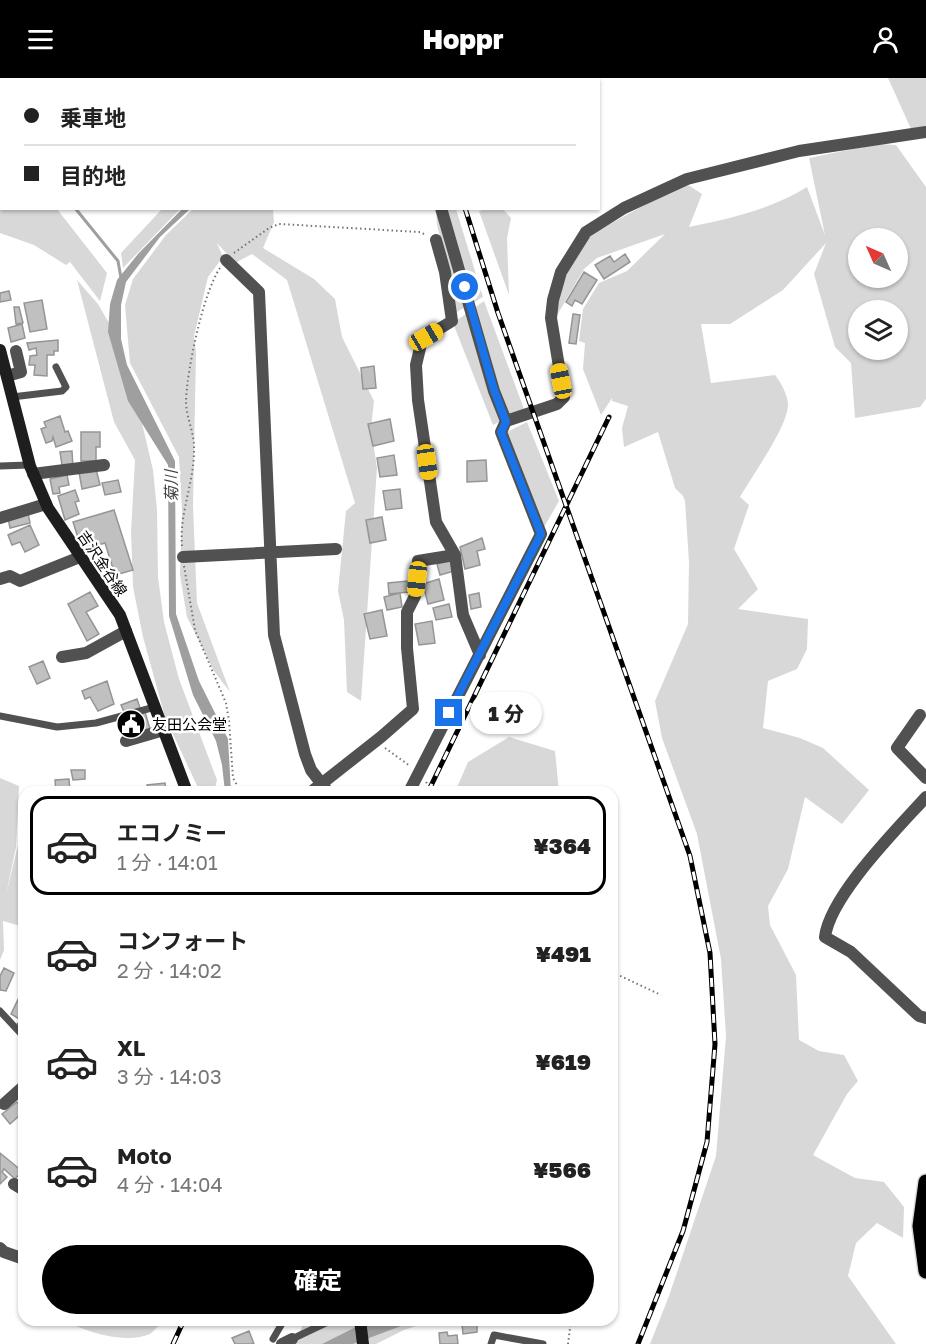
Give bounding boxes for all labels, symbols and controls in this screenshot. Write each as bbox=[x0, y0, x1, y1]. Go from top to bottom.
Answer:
icon: menu bbox=[24, 23, 57, 56]
text: Hoppr bbox=[422, 23, 504, 55]
icon: person bbox=[869, 23, 902, 56]
text: 乗車地 bbox=[60, 104, 126, 131]
text: 目的地 bbox=[60, 162, 126, 189]
north arrow bbox=[848, 228, 908, 288]
map controls bbox=[848, 228, 908, 360]
route start bbox=[451, 273, 478, 300]
button: layers bbox=[848, 300, 908, 360]
car bbox=[406, 320, 446, 354]
car bbox=[549, 362, 573, 400]
car bbox=[416, 443, 438, 481]
water label: 菊川 bbox=[161, 468, 181, 502]
street label: 吉沢金谷線 bbox=[75, 527, 131, 599]
car bbox=[406, 560, 428, 598]
callout: 1 分 bbox=[470, 692, 542, 734]
route end bbox=[435, 699, 462, 726]
text: 1 分 bbox=[488, 701, 524, 725]
public building icon: 友田公会堂 bbox=[115, 708, 147, 740]
place label: 友田公会堂 bbox=[152, 715, 227, 733]
icon: car bbox=[45, 819, 99, 873]
text: エコノミー bbox=[117, 819, 227, 846]
text: ¥364 bbox=[533, 832, 591, 859]
text: 1 分 · 14:01 bbox=[117, 850, 218, 874]
icon: car bbox=[45, 927, 99, 981]
text: コンフォート bbox=[117, 927, 248, 954]
text: ¥491 bbox=[536, 940, 591, 967]
text: 2 分 · 14:02 bbox=[117, 958, 222, 982]
text: XL bbox=[117, 1034, 145, 1061]
icon: car bbox=[45, 1035, 99, 1089]
text: ¥619 bbox=[535, 1048, 591, 1075]
text: 3 分 · 14:03 bbox=[117, 1064, 222, 1088]
text: Moto bbox=[117, 1142, 172, 1169]
icon: car bbox=[45, 1143, 99, 1197]
text: ¥566 bbox=[533, 1156, 591, 1183]
text: 4 分 · 14:04 bbox=[117, 1172, 223, 1196]
button: 確定 bbox=[42, 1245, 594, 1314]

